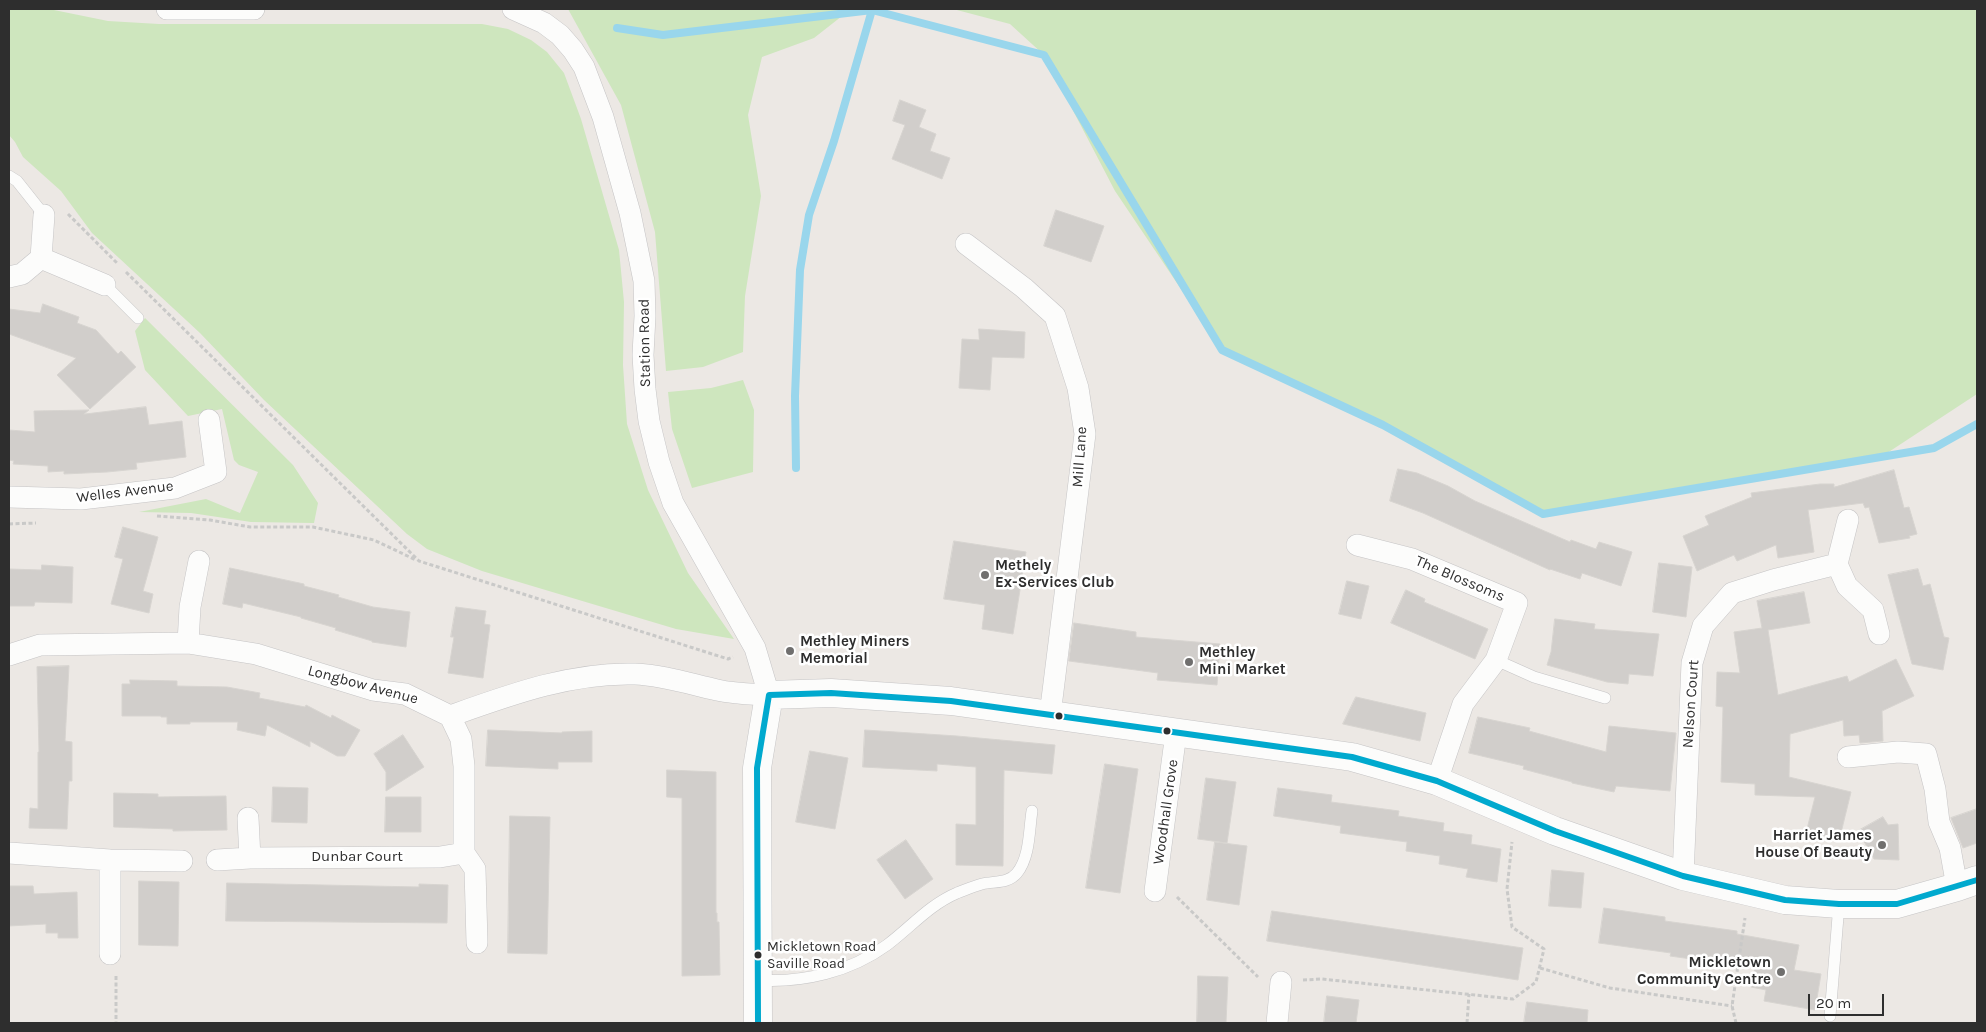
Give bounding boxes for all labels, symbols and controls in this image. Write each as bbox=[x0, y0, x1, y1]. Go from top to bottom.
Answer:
street label: Station Road bbox=[635, 299, 655, 387]
street label: Mill Lane bbox=[1069, 426, 1091, 488]
street label: Welles Avenue bbox=[75, 477, 175, 507]
street label: The Blossoms bbox=[1413, 552, 1507, 606]
place label: Methely Ex-Services Club bbox=[995, 557, 1114, 592]
marker: Methely Ex-Services Club bbox=[979, 569, 991, 581]
place label: Methley Miners Memorial bbox=[800, 633, 909, 668]
place label: Methley Mini Market bbox=[1199, 644, 1286, 679]
marker: Methley Miners Memorial bbox=[784, 645, 796, 657]
marker: Methley Mini Market bbox=[1183, 656, 1195, 668]
street label: Nelson Court bbox=[1679, 659, 1703, 749]
street label: Longbow Avenue bbox=[306, 662, 420, 708]
unlabelled marker bbox=[1054, 711, 1064, 721]
unlabelled marker bbox=[1162, 726, 1172, 736]
street label: Woodhall Grove bbox=[1150, 758, 1182, 866]
place label: Harriet James House Of Beauty bbox=[1755, 827, 1872, 862]
marker: Harriet James House Of Beauty bbox=[1876, 839, 1888, 851]
street label: Dunbar Court bbox=[311, 848, 403, 866]
place label: Mickletown Road Saville Road bbox=[767, 939, 876, 972]
marker: Mickletown Road Saville Road bbox=[753, 950, 763, 960]
place label: Mickletown Community Centre bbox=[1637, 954, 1771, 989]
marker: Mickletown Community Centre bbox=[1775, 966, 1787, 978]
scale bar bbox=[1811, 984, 1887, 1016]
text: 20 m bbox=[1816, 994, 1851, 1012]

